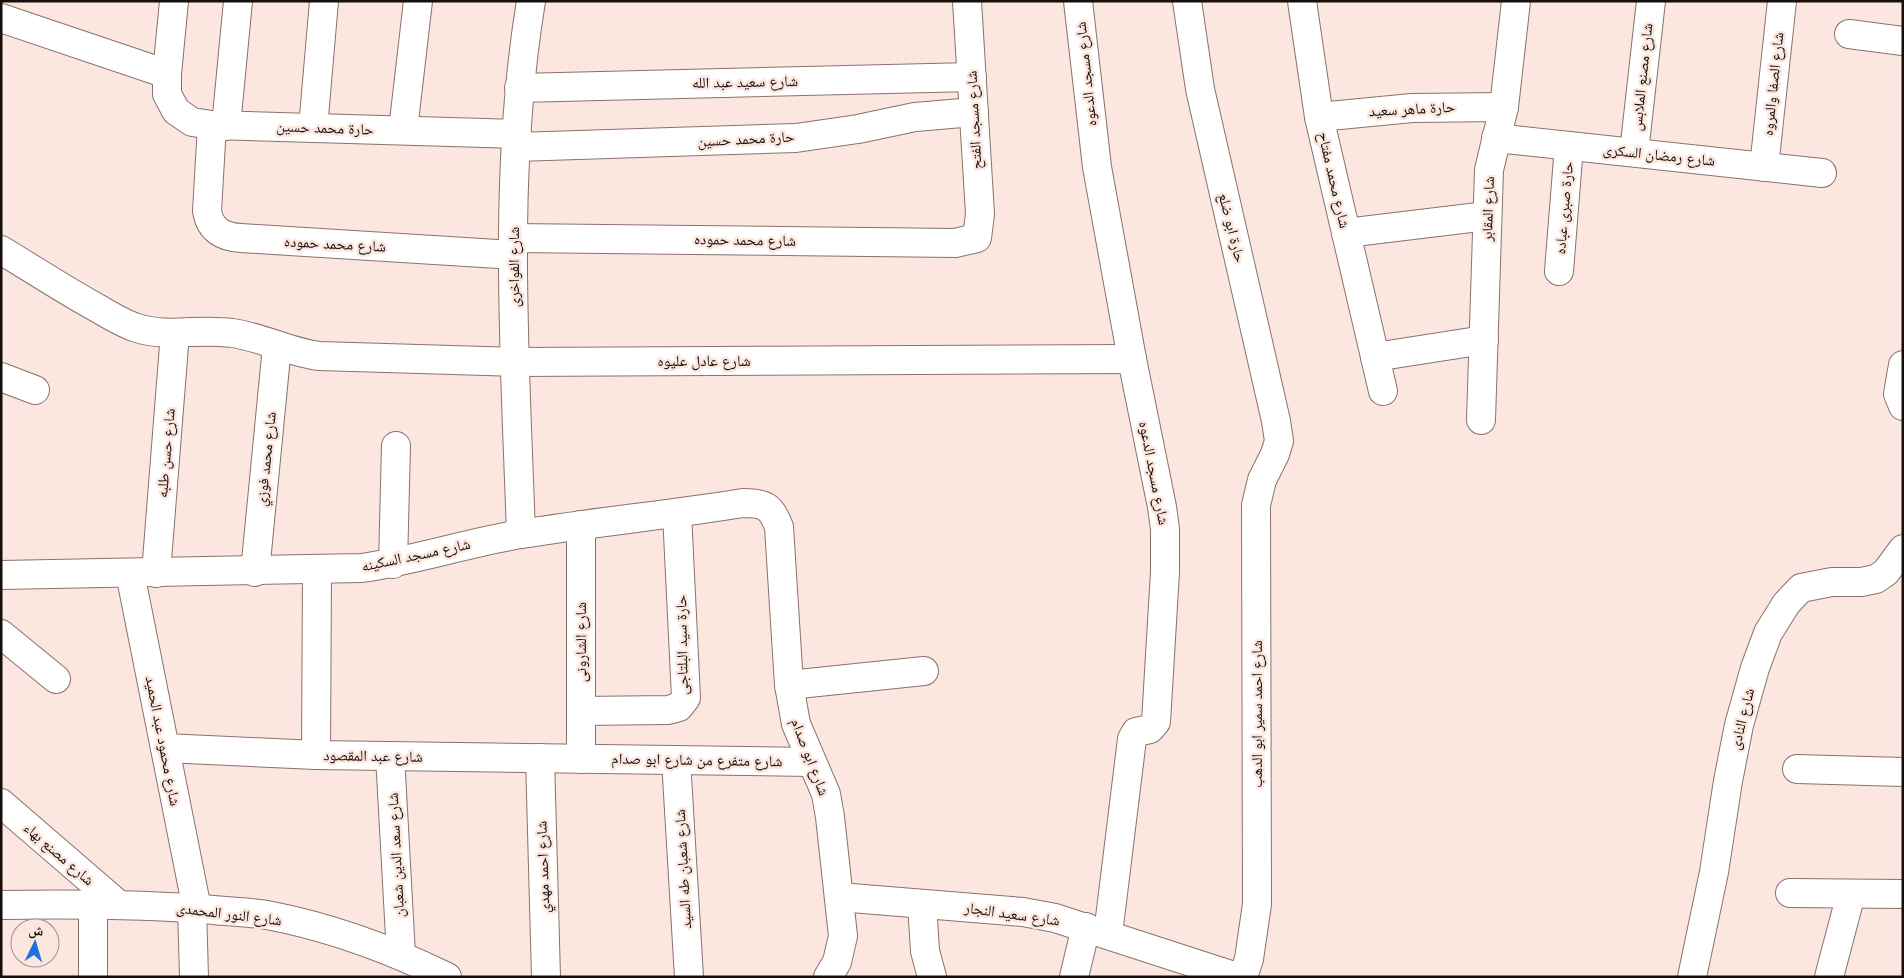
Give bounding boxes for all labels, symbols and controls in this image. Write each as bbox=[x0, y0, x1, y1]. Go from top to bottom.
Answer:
street label: شارع مسجد الدعوه bbox=[1072, 20, 1101, 127]
street label: شارع مصنع الملابس bbox=[1627, 22, 1658, 132]
street label: شارع الصفا والمروه bbox=[1759, 31, 1788, 137]
street label: شارع مسجد الفتح bbox=[962, 70, 987, 170]
street label: شارع سعيد عبد الله bbox=[692, 72, 798, 93]
street label: حارة ماهر سعيد bbox=[1368, 98, 1456, 120]
street label: حارة محمد حسين bbox=[276, 117, 374, 140]
street label: حارة محمد حسين bbox=[697, 127, 796, 152]
street label: شارع محمد مفتاح bbox=[1313, 130, 1354, 230]
street label: شارع رمضان السكرى bbox=[1602, 140, 1716, 171]
street label: حارة صبرى عباده bbox=[1551, 160, 1578, 255]
street label: شارع المقابر bbox=[1478, 176, 1499, 243]
street label: حارة ابو ضلع bbox=[1214, 191, 1249, 265]
street label: شارع الفواخرى bbox=[505, 227, 524, 307]
street label: شارع محمد حموده bbox=[694, 230, 796, 251]
street label: شارع محمد حموده bbox=[284, 232, 387, 257]
street label: شارع عادل عليوه bbox=[657, 352, 751, 371]
street label: شارع حسن طلبه bbox=[153, 407, 180, 499]
street label: شارع محمد فوزي bbox=[252, 411, 283, 508]
street label: شارع مسجد الدعوه bbox=[1134, 420, 1173, 527]
street label: شارع مسجد السكينه bbox=[360, 535, 472, 576]
street label: حارة سيد البلتاجى bbox=[672, 594, 693, 695]
street label: شارع الشارونى bbox=[572, 602, 591, 682]
street label: شارع احمد سمير ابو الدهب bbox=[1248, 640, 1267, 788]
street label: شارع محمود عبد الحميد bbox=[141, 675, 184, 808]
street label: شارع النادى bbox=[1726, 686, 1759, 752]
street label: شارع ابو صدام bbox=[786, 716, 833, 799]
street label: شارع عبد المقصود bbox=[323, 746, 423, 767]
street label: شارع متفرع من شارع ابو صدام bbox=[611, 750, 783, 771]
street label: شارع سعد الدين شعبان bbox=[384, 792, 409, 918]
street label: شارع شعبان طه السيد bbox=[671, 808, 696, 929]
street label: شارع مصنع بهاء bbox=[20, 819, 98, 890]
street label: شارع احمد مهدي bbox=[532, 820, 556, 913]
street label: شارع سعيد النجار bbox=[962, 898, 1061, 931]
street label: شارع النور المحمدى bbox=[175, 899, 283, 930]
north arrow bbox=[10, 918, 60, 968]
text: ش bbox=[28, 921, 44, 940]

